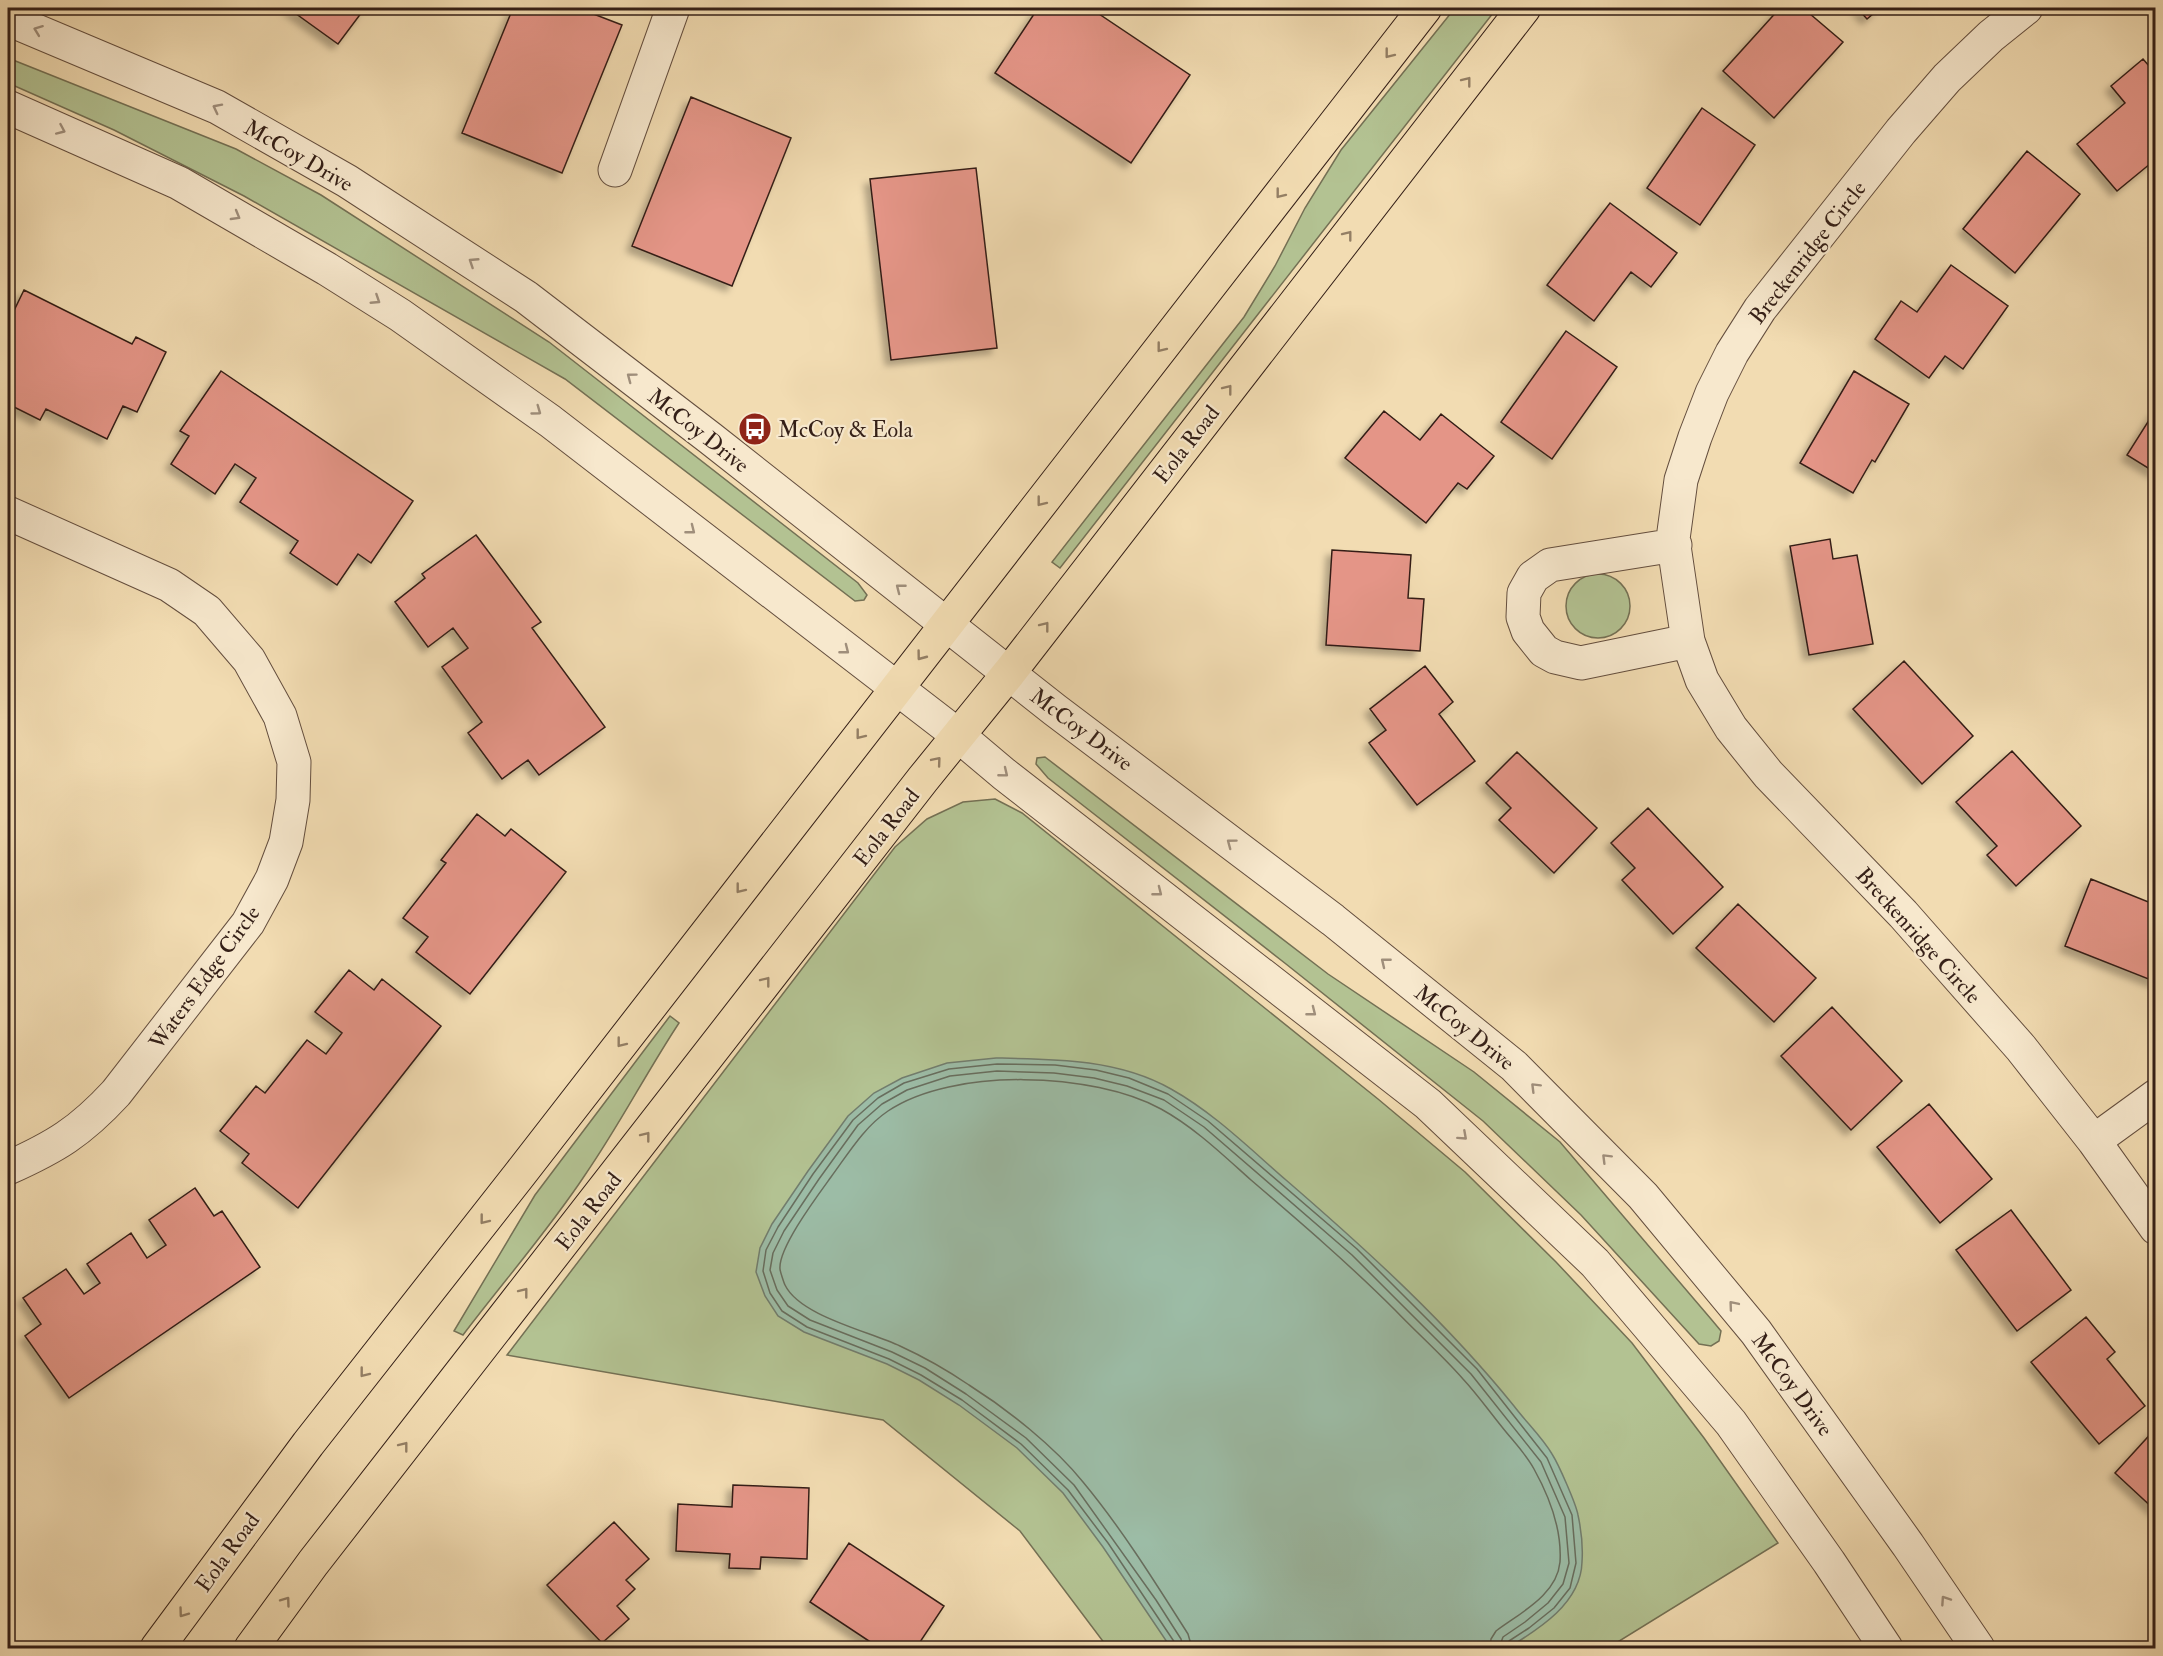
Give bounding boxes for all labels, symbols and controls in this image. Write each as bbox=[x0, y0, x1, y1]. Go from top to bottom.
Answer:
one-way arrow bbox=[33, 25, 44, 38]
one-way arrow bbox=[1385, 47, 1396, 58]
one-way arrow bbox=[1460, 77, 1471, 88]
one-way arrow bbox=[212, 103, 223, 115]
street label: McCoy Drive bbox=[239, 113, 358, 198]
one-way arrow bbox=[54, 123, 65, 135]
street label: Breckenridge Circle bbox=[1743, 175, 1872, 330]
one-way arrow bbox=[1277, 188, 1288, 199]
one-way arrow bbox=[230, 209, 240, 220]
one-way arrow bbox=[1341, 231, 1352, 242]
one-way arrow bbox=[469, 258, 479, 270]
one-way arrow bbox=[370, 293, 381, 304]
one-way arrow bbox=[1157, 342, 1168, 353]
one-way arrow bbox=[626, 373, 637, 384]
street label: McCoy Drive bbox=[642, 382, 755, 479]
one-way arrow bbox=[1221, 385, 1232, 396]
street label: Eola Road bbox=[1148, 400, 1226, 489]
one-way arrow bbox=[530, 404, 541, 415]
bus stop icon: McCoy & Eola bbox=[737, 411, 773, 447]
place label: McCoy & Eola bbox=[778, 416, 914, 444]
one-way arrow bbox=[1037, 496, 1048, 507]
one-way arrow bbox=[684, 523, 695, 534]
one-way arrow bbox=[896, 584, 907, 595]
one-way arrow bbox=[1037, 622, 1048, 633]
one-way arrow bbox=[839, 642, 850, 653]
one-way arrow bbox=[918, 650, 929, 661]
street label: McCoy Drive bbox=[1025, 682, 1138, 777]
one-way arrow bbox=[856, 728, 867, 739]
one-way arrow bbox=[930, 757, 941, 768]
one-way arrow bbox=[997, 766, 1008, 777]
street label: Eola Road bbox=[848, 783, 926, 872]
one-way arrow bbox=[1226, 839, 1237, 850]
street label: Breckenridge Circle bbox=[1850, 862, 1987, 1010]
one-way arrow bbox=[737, 882, 748, 893]
one-way arrow bbox=[1151, 885, 1162, 896]
street label: Waters Edge Circle bbox=[143, 900, 266, 1056]
one-way arrow bbox=[1381, 958, 1392, 969]
one-way arrow bbox=[759, 977, 770, 988]
street label: McCoy Drive bbox=[1409, 979, 1520, 1077]
one-way arrow bbox=[1305, 1005, 1316, 1016]
one-way arrow bbox=[618, 1037, 629, 1048]
one-way arrow bbox=[1531, 1083, 1542, 1094]
one-way arrow bbox=[1456, 1128, 1467, 1139]
one-way arrow bbox=[639, 1131, 650, 1142]
one-way arrow bbox=[1602, 1155, 1613, 1166]
street label: Eola Road bbox=[550, 1167, 628, 1256]
one-way arrow bbox=[481, 1213, 492, 1224]
one-way arrow bbox=[517, 1288, 528, 1299]
one-way arrow bbox=[1730, 1301, 1741, 1312]
street label: McCoy Drive bbox=[1745, 1327, 1839, 1442]
one-way arrow bbox=[360, 1366, 371, 1377]
one-way arrow bbox=[397, 1442, 408, 1453]
street label: Eola Road bbox=[190, 1507, 266, 1598]
one-way arrow bbox=[1941, 1596, 1952, 1607]
one-way arrow bbox=[278, 1597, 289, 1608]
one-way arrow bbox=[179, 1606, 190, 1617]

